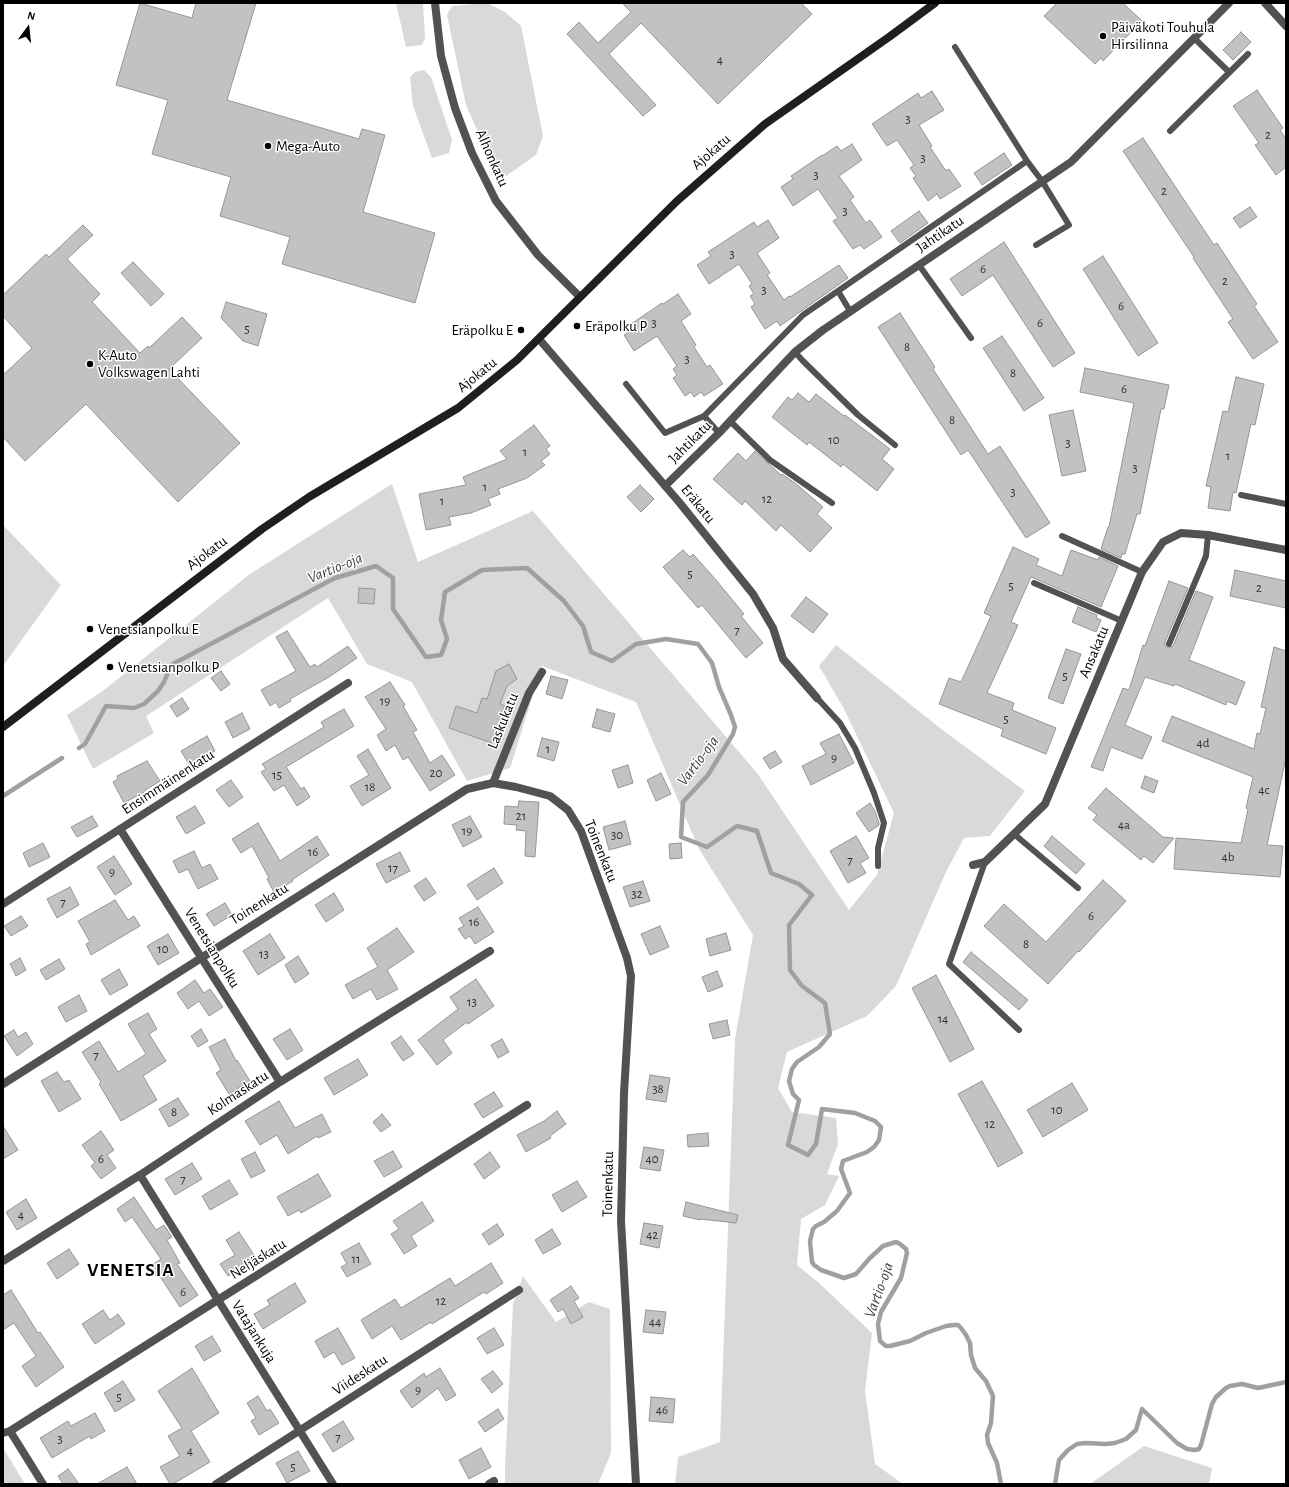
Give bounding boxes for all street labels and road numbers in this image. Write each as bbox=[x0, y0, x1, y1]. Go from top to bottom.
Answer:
street label: Alhonkatu bbox=[471, 126, 513, 190]
street label: Ajokatu bbox=[688, 130, 734, 174]
street label: Jahtikatu bbox=[913, 212, 967, 256]
street label: Ajokatu bbox=[453, 354, 501, 396]
street label: Jahtikatu bbox=[665, 417, 715, 467]
street label: Eräkatu bbox=[677, 481, 719, 527]
street label: Ajokatu bbox=[183, 532, 231, 574]
street label: Ansakatu bbox=[1075, 623, 1113, 681]
street label: Laskukatu bbox=[484, 690, 522, 752]
street label: Ensimmäinenkatu bbox=[118, 745, 218, 819]
street label: Toinenkatu bbox=[580, 817, 622, 885]
street label: Toinenkatu bbox=[226, 879, 292, 929]
street label: Venetsianpolku bbox=[180, 905, 244, 991]
street label: Kolmaskatu bbox=[204, 1067, 272, 1119]
street label: Toinenkatu bbox=[598, 1151, 618, 1217]
street label: Neljäskatu bbox=[227, 1235, 289, 1283]
street label: Vatajankuja bbox=[228, 1297, 280, 1367]
street label: Viideskatu bbox=[329, 1351, 391, 1399]

